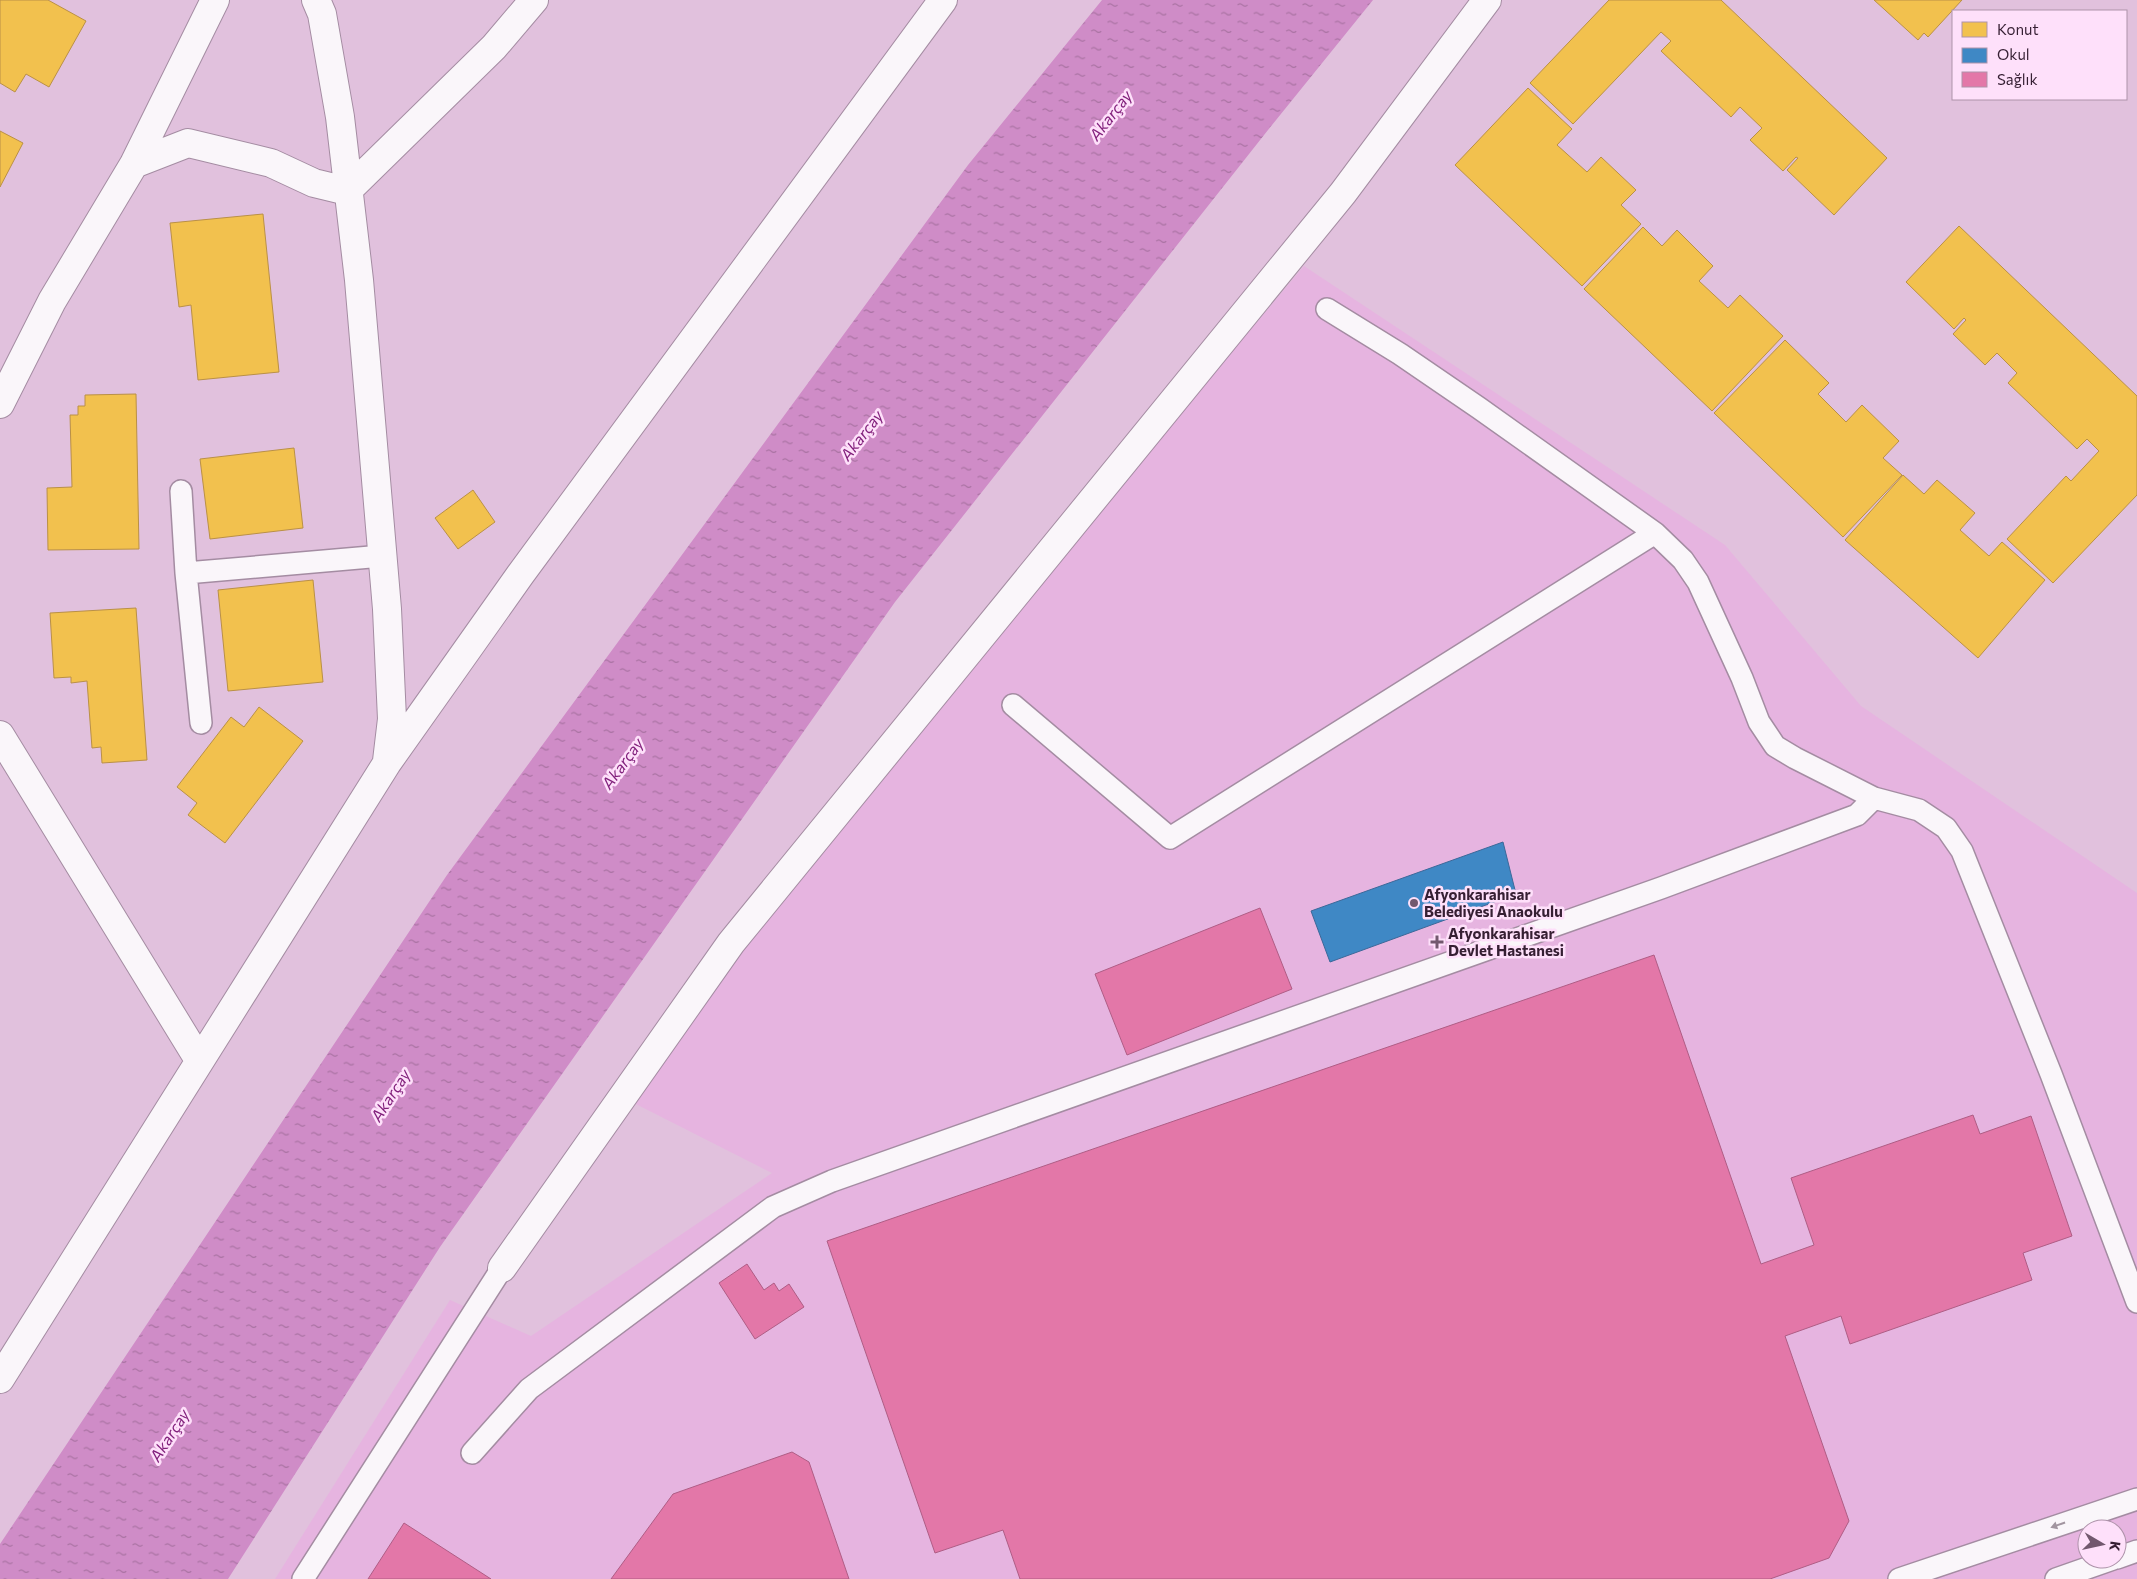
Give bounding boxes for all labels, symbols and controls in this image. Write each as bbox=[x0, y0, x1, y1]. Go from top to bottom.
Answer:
legend bbox=[1952, 10, 2127, 100]
text: Konut bbox=[1997, 20, 2039, 38]
text: Okul bbox=[1997, 45, 2030, 63]
text: Sağlık bbox=[1997, 70, 2038, 88]
water label: Akarçay bbox=[1084, 86, 1136, 145]
water label: Akarçay bbox=[835, 406, 887, 465]
water label: Akarçay bbox=[597, 733, 647, 793]
place label: Afyonkarahisar Belediyesi Anaokulu bbox=[1424, 885, 1563, 920]
marker: Afyonkarahisar Belediyesi Anaokulu bbox=[1408, 897, 1420, 909]
place label: Afyonkarahisar Devlet Hastanesi bbox=[1448, 924, 1564, 959]
marker: Afyonkarahisar Devlet Hastanesi bbox=[1430, 935, 1444, 949]
water label: Akarçay bbox=[366, 1065, 414, 1126]
water label: Akarçay bbox=[145, 1405, 193, 1466]
north arrow bbox=[2077, 1519, 2127, 1569]
one-way arrow bbox=[2050, 1522, 2065, 1530]
text: K bbox=[2106, 1540, 2124, 1552]

